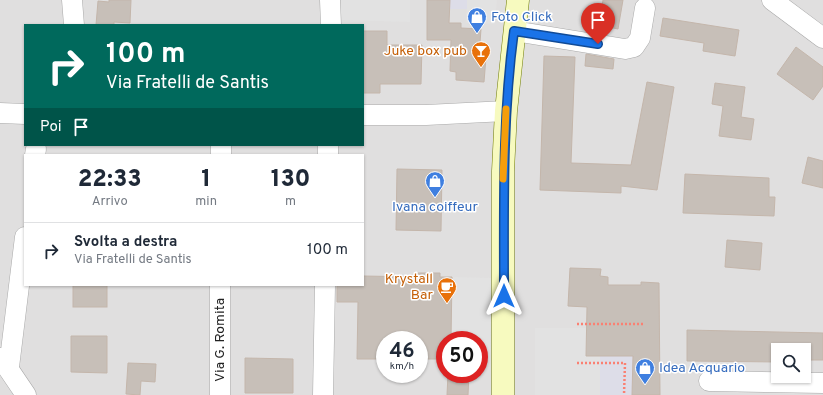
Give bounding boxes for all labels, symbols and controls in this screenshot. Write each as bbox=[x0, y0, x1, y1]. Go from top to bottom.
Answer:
pin bbox=[581, 3, 615, 44]
shop icon: Foto Click bbox=[466, 6, 488, 34]
place label: Foto Click bbox=[491, 9, 552, 26]
icon: arrive bbox=[587, 9, 609, 31]
text: 100 m bbox=[106, 37, 186, 73]
icon: right bbox=[40, 40, 92, 92]
bar icon: Juke box pub bbox=[470, 40, 492, 68]
place label: Juke box pub bbox=[384, 43, 467, 60]
text: Via Fratelli de Santis bbox=[106, 72, 269, 95]
icon: arrive bbox=[70, 116, 92, 138]
text: Poi bbox=[40, 118, 62, 137]
text: 22:33 bbox=[78, 165, 142, 195]
text: 1 bbox=[201, 165, 211, 195]
text: 130 bbox=[271, 165, 310, 195]
shop icon: Ivana coiffeur bbox=[424, 170, 446, 198]
text: Arrivo bbox=[92, 194, 128, 210]
text: min bbox=[195, 194, 217, 210]
text: m bbox=[285, 194, 296, 210]
place label: Ivana coiffeur bbox=[392, 199, 478, 216]
text: Svolta a destra bbox=[74, 233, 177, 252]
icon: right bbox=[40, 240, 62, 262]
text: 100 m bbox=[307, 241, 348, 260]
text: Via Fratelli de Santis bbox=[74, 252, 192, 268]
place label: Krystall Bar bbox=[385, 271, 434, 304]
position arrow bbox=[483, 275, 525, 317]
cafe icon: Krystall Bar bbox=[436, 276, 458, 304]
street label: Via G. Romita bbox=[212, 298, 229, 382]
speed limit sign: 50 bbox=[436, 331, 488, 383]
text: 46 bbox=[389, 339, 415, 365]
map controls bbox=[771, 343, 811, 383]
button: search bbox=[771, 343, 811, 383]
shop icon: Idea Acquario bbox=[634, 357, 656, 385]
text: km/h bbox=[390, 360, 414, 373]
place label: Idea Acquario bbox=[659, 360, 745, 377]

